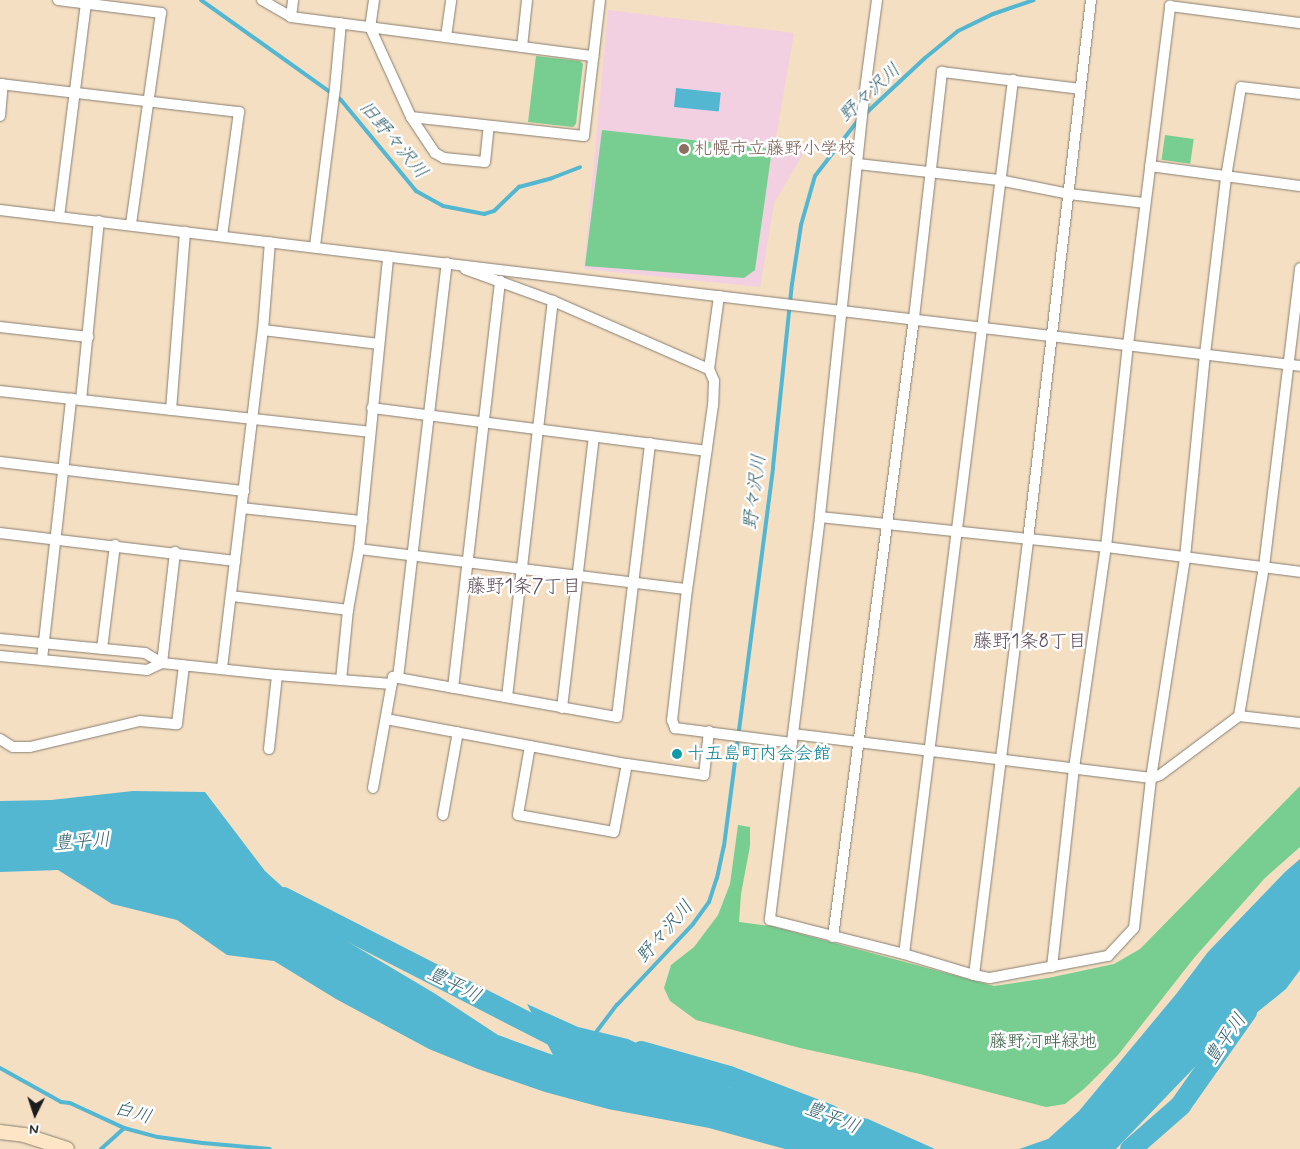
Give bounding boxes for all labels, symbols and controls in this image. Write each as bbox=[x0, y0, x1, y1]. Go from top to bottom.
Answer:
water label: 野々沢川 bbox=[834, 59, 906, 127]
water label: 旧野々沢川 bbox=[354, 96, 432, 184]
place label: 札幌市立藤野小学校 bbox=[694, 138, 856, 160]
marker: 札幌市立藤野小学校 bbox=[678, 143, 690, 155]
water label: 野々沢川 bbox=[739, 453, 771, 531]
district label: 藤野1条7丁目 bbox=[466, 576, 582, 598]
district label: 藤野1条8丁目 bbox=[973, 631, 1087, 653]
place label: 十五島町内会会館 bbox=[687, 743, 831, 765]
marker: 十五島町内会会館 bbox=[671, 748, 683, 760]
water label: 豊平川 bbox=[53, 829, 111, 855]
water label: 野々沢川 bbox=[631, 896, 699, 968]
water label: 豊平川 bbox=[423, 962, 485, 1008]
water label: 豊平川 bbox=[1200, 1009, 1252, 1069]
park label: 藤野河畔緑地 bbox=[989, 1031, 1097, 1053]
north arrow bbox=[10, 1089, 60, 1139]
water label: 白川 bbox=[112, 1097, 154, 1129]
water label: 豊平川 bbox=[801, 1097, 863, 1139]
text: N bbox=[29, 1120, 39, 1138]

